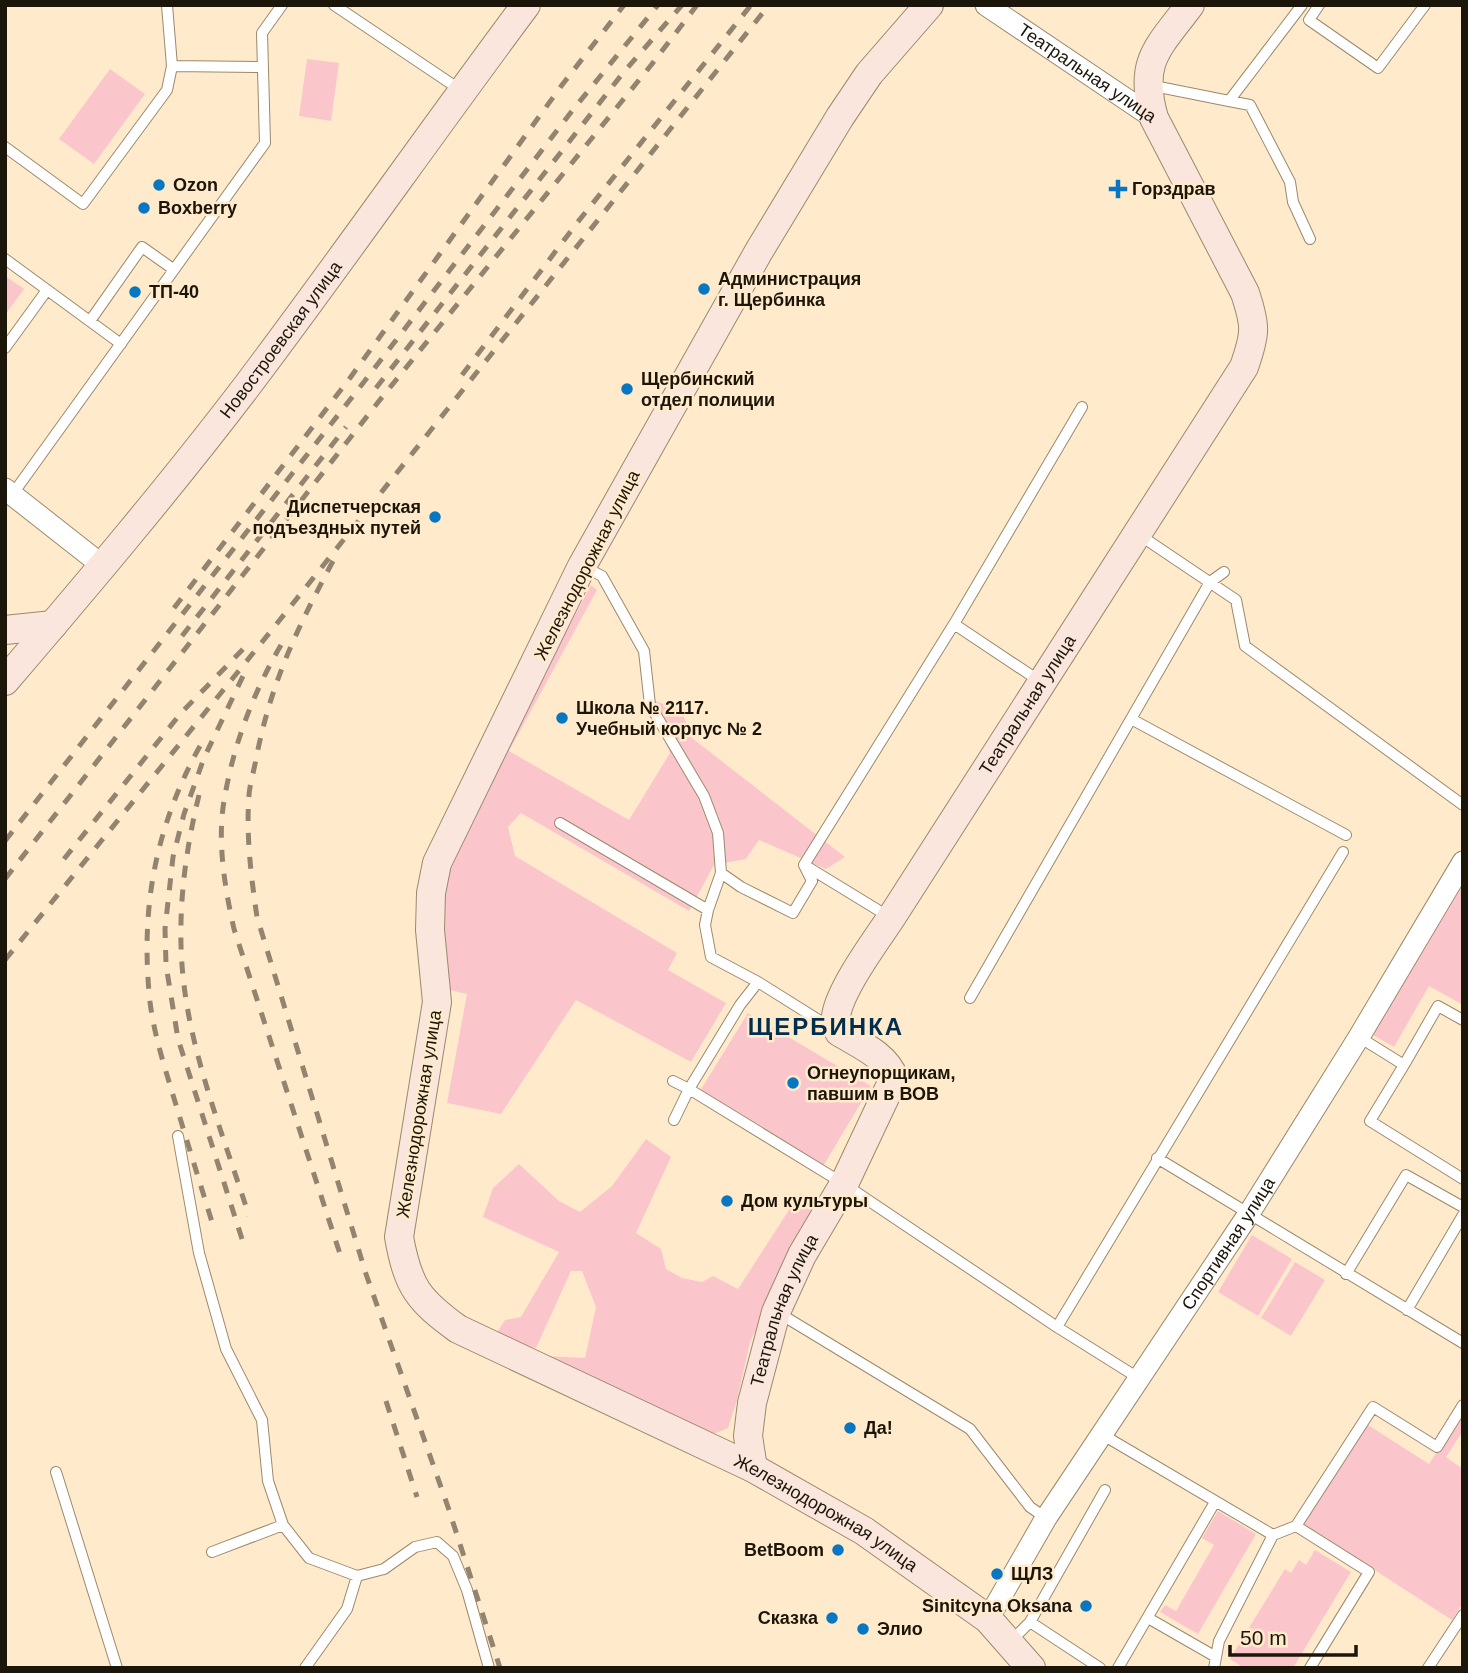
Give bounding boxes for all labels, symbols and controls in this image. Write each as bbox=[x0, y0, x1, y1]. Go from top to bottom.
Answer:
street label: Театральная улица bbox=[1014, 20, 1161, 127]
place label: Ozon bbox=[173, 175, 218, 195]
marker: Ozon bbox=[151, 177, 167, 193]
place label: Горздрав bbox=[1132, 179, 1216, 199]
marker: Горздрав bbox=[1110, 181, 1126, 197]
place label: Boxberry bbox=[158, 198, 237, 218]
marker: Boxberry bbox=[136, 200, 152, 216]
street label: Новостроевская улица bbox=[216, 256, 346, 422]
place label: Администрация г. Щербинка bbox=[718, 269, 861, 310]
marker: Администрация г. Щербинка bbox=[696, 281, 712, 297]
place label: ТП-40 bbox=[149, 282, 199, 302]
marker: ТП-40 bbox=[127, 284, 143, 300]
place label: Щербинский отдел полиции bbox=[641, 369, 775, 410]
marker: Щербинский отдел полиции bbox=[619, 381, 635, 397]
street label: Железнодорожная улица bbox=[530, 466, 644, 663]
place label: Диспетчерская подъездных путей bbox=[252, 497, 421, 538]
marker: Диспетчерская подъездных путей bbox=[427, 509, 443, 525]
street label: Театральная улица bbox=[975, 630, 1080, 779]
place label: Школа № 2117. Учебный корпус № 2 bbox=[576, 698, 762, 739]
marker: Школа № 2117. Учебный корпус № 2 bbox=[554, 710, 570, 726]
street label: Железнодорожная улица bbox=[393, 1008, 445, 1219]
district label: ЩЕРБИНКА bbox=[748, 1013, 904, 1040]
place label: Огнеупорщикам, павшим в ВОВ bbox=[807, 1063, 956, 1104]
marker: Огнеупорщикам, павшим в ВОВ bbox=[785, 1075, 801, 1091]
street label: Спортивная улица bbox=[1178, 1173, 1280, 1314]
place label: Дом культуры bbox=[741, 1191, 868, 1211]
marker: Дом культуры bbox=[719, 1193, 735, 1209]
street label: Театральная улица bbox=[747, 1230, 823, 1389]
place label: Да! bbox=[864, 1418, 893, 1438]
marker: Да! bbox=[842, 1420, 858, 1436]
street label: Железнодорожная улица bbox=[731, 1451, 922, 1576]
place label: BetBoom bbox=[744, 1540, 824, 1560]
marker: BetBoom bbox=[830, 1542, 846, 1558]
place label: ЩЛЗ bbox=[1011, 1564, 1053, 1584]
marker: ЩЛЗ bbox=[989, 1566, 1005, 1582]
place label: Sinitcyna Oksana bbox=[922, 1596, 1073, 1616]
marker: Sinitcyna Oksana bbox=[1078, 1598, 1094, 1614]
place label: Сказка bbox=[758, 1608, 819, 1628]
marker: Сказка bbox=[824, 1610, 840, 1626]
scale bar bbox=[1230, 1614, 1356, 1658]
place label: Элио bbox=[877, 1619, 923, 1639]
marker: Элио bbox=[855, 1621, 871, 1637]
text: 50 m bbox=[1240, 1626, 1287, 1649]

